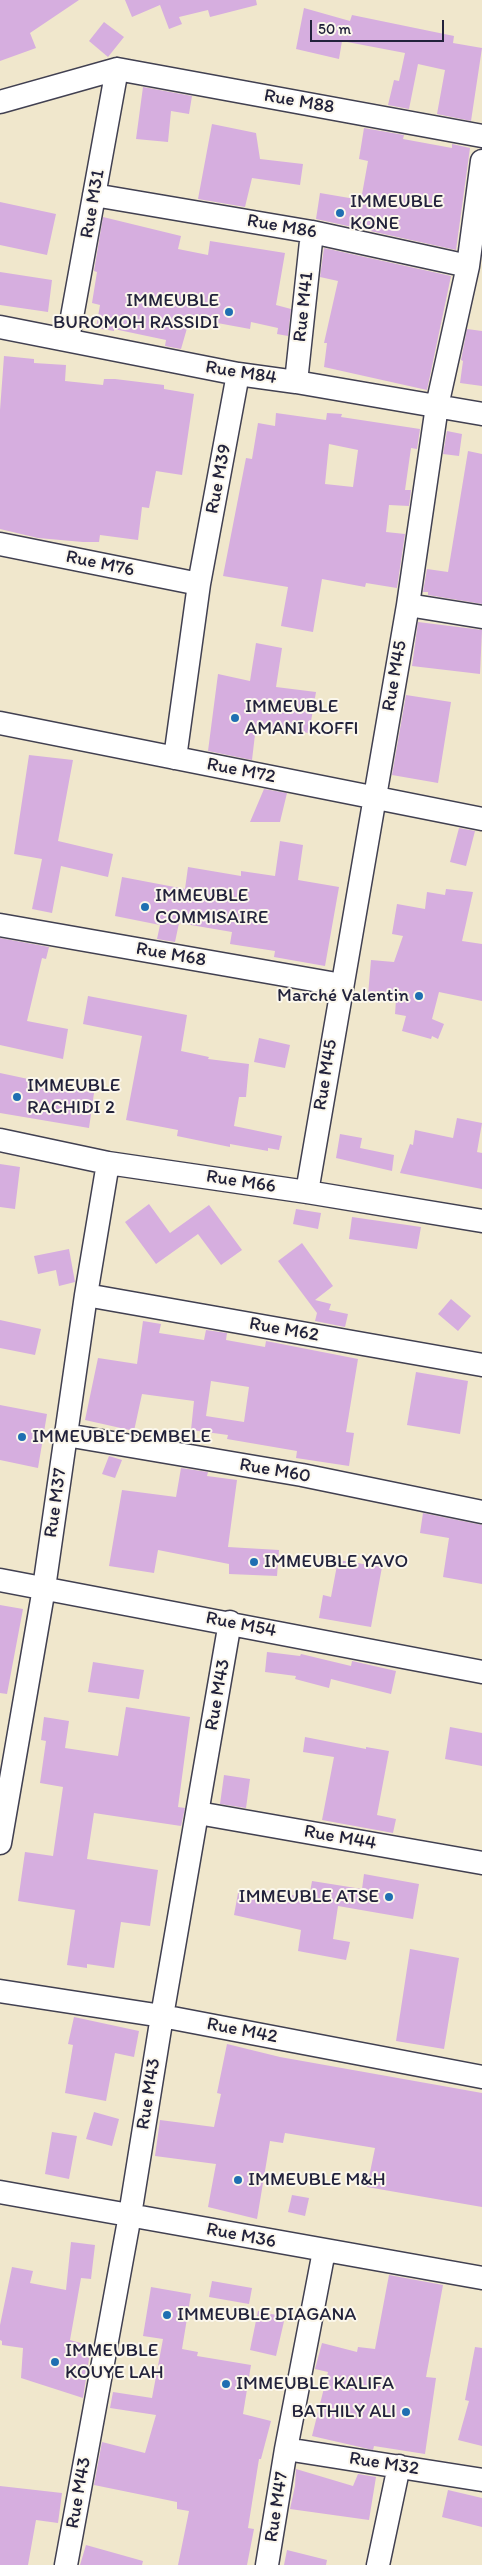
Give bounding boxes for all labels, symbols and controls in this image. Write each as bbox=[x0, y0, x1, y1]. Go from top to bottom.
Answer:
scale bar bbox=[312, 10, 446, 42]
text: 50 m bbox=[318, 20, 351, 38]
street label: Rue M88 bbox=[262, 85, 336, 119]
street label: Rue M31 bbox=[76, 168, 110, 240]
place label: IMMEUBLE KONE bbox=[350, 191, 443, 235]
marker: IMMEUBLE KONE bbox=[334, 207, 346, 219]
street label: Rue M86 bbox=[245, 210, 319, 244]
street label: Rue M41 bbox=[289, 271, 319, 343]
place label: IMMEUBLE BUROMOH RASSIDI bbox=[53, 290, 219, 334]
marker: IMMEUBLE BUROMOH RASSIDI bbox=[223, 306, 235, 318]
street label: Rue M84 bbox=[204, 356, 278, 390]
street label: Rue M39 bbox=[201, 442, 237, 516]
street label: Rue M76 bbox=[64, 546, 136, 582]
street label: Rue M45 bbox=[378, 639, 412, 713]
place label: IMMEUBLE AMANI KOFFI bbox=[245, 696, 358, 740]
marker: IMMEUBLE AMANI KOFFI bbox=[229, 712, 241, 724]
street label: Rue M72 bbox=[205, 753, 277, 789]
place label: IMMEUBLE COMMISAIRE bbox=[155, 885, 268, 929]
marker: IMMEUBLE COMMISAIRE bbox=[139, 901, 151, 913]
street label: Rue M68 bbox=[134, 938, 208, 972]
place label: Marché Valentin bbox=[277, 985, 409, 1007]
marker: Marché Valentin bbox=[413, 990, 425, 1002]
street label: Rue M45 bbox=[309, 1038, 343, 1112]
place label: IMMEUBLE RACHIDI 2 bbox=[27, 1075, 120, 1119]
marker: IMMEUBLE RACHIDI 2 bbox=[11, 1091, 23, 1103]
street label: Rue M66 bbox=[204, 1165, 278, 1199]
street label: Rue M62 bbox=[247, 1313, 321, 1347]
place label: IMMEUBLE DEMBELE bbox=[32, 1426, 211, 1448]
marker: IMMEUBLE DEMBELE bbox=[16, 1431, 28, 1443]
street label: Rue M60 bbox=[238, 1454, 312, 1488]
street label: Rue M37 bbox=[40, 1467, 72, 1539]
place label: IMMEUBLE YAVO bbox=[264, 1551, 408, 1573]
marker: IMMEUBLE YAVO bbox=[248, 1556, 260, 1568]
street label: Rue M54 bbox=[204, 1607, 278, 1643]
street label: Rue M43 bbox=[201, 1658, 235, 1732]
street label: Rue M44 bbox=[302, 1820, 378, 1856]
place label: IMMEUBLE ATSE bbox=[239, 1886, 379, 1908]
marker: IMMEUBLE ATSE bbox=[383, 1891, 395, 1903]
street label: Rue M42 bbox=[205, 2013, 279, 2049]
street label: Rue M43 bbox=[132, 2057, 166, 2131]
place label: IMMEUBLE M&H bbox=[248, 2169, 386, 2191]
marker: IMMEUBLE M&H bbox=[232, 2174, 244, 2186]
street label: Rue M36 bbox=[204, 2218, 278, 2254]
place label: IMMEUBLE DIAGANA bbox=[177, 2304, 356, 2326]
marker: IMMEUBLE DIAGANA bbox=[161, 2309, 173, 2321]
place label: IMMEUBLE KOUYE LAH bbox=[65, 2340, 164, 2384]
marker: IMMEUBLE KOUYE LAH bbox=[49, 2356, 61, 2368]
place label: IMMEUBLE KALIFA bbox=[236, 2373, 394, 2395]
marker: IMMEUBLE KALIFA bbox=[220, 2378, 232, 2390]
place label: BATHILY ALI bbox=[292, 2401, 396, 2423]
marker: BATHILY ALI bbox=[400, 2406, 412, 2418]
street label: Rue M32 bbox=[347, 2447, 421, 2481]
street label: Rue M43 bbox=[62, 2456, 96, 2530]
street label: Rue M47 bbox=[260, 2470, 294, 2544]

